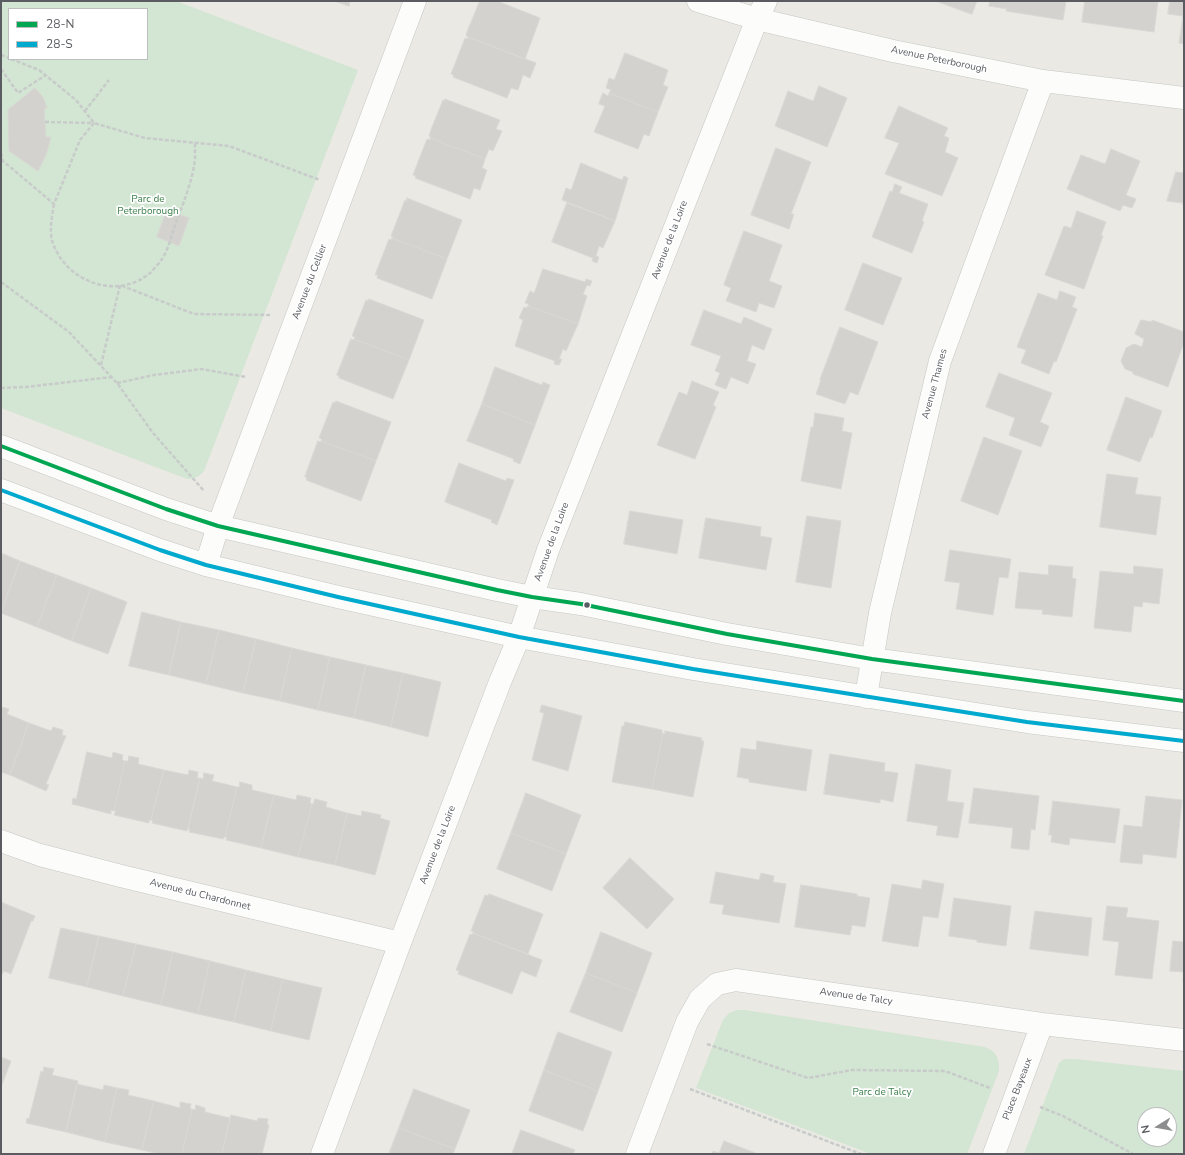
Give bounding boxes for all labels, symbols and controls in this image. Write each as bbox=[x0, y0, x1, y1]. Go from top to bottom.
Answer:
legend bbox=[8, 8, 148, 60]
text: 28-N bbox=[46, 16, 74, 32]
text: 28-S bbox=[46, 36, 73, 52]
street label: Avenue Peterborough bbox=[890, 44, 988, 76]
park label: Parc de Peterborough bbox=[117, 194, 179, 218]
street label: Avenue de la Loire bbox=[649, 199, 691, 281]
street label: Avenue du Cellier bbox=[290, 243, 330, 321]
street label: Avenue Thames bbox=[920, 348, 950, 420]
street label: Avenue de la Loire bbox=[532, 501, 572, 583]
unlabelled marker bbox=[582, 600, 592, 610]
street label: Avenue de la Loire bbox=[417, 804, 459, 886]
street label: Avenue du Chardonnet bbox=[148, 877, 252, 913]
street label: Avenue de Talcy bbox=[819, 986, 893, 1008]
street label: Place Bayeaux bbox=[1001, 1056, 1035, 1122]
park label: Parc de Talcy bbox=[852, 1087, 912, 1099]
north arrow bbox=[1137, 1107, 1177, 1147]
text: N bbox=[1138, 1124, 1154, 1135]

